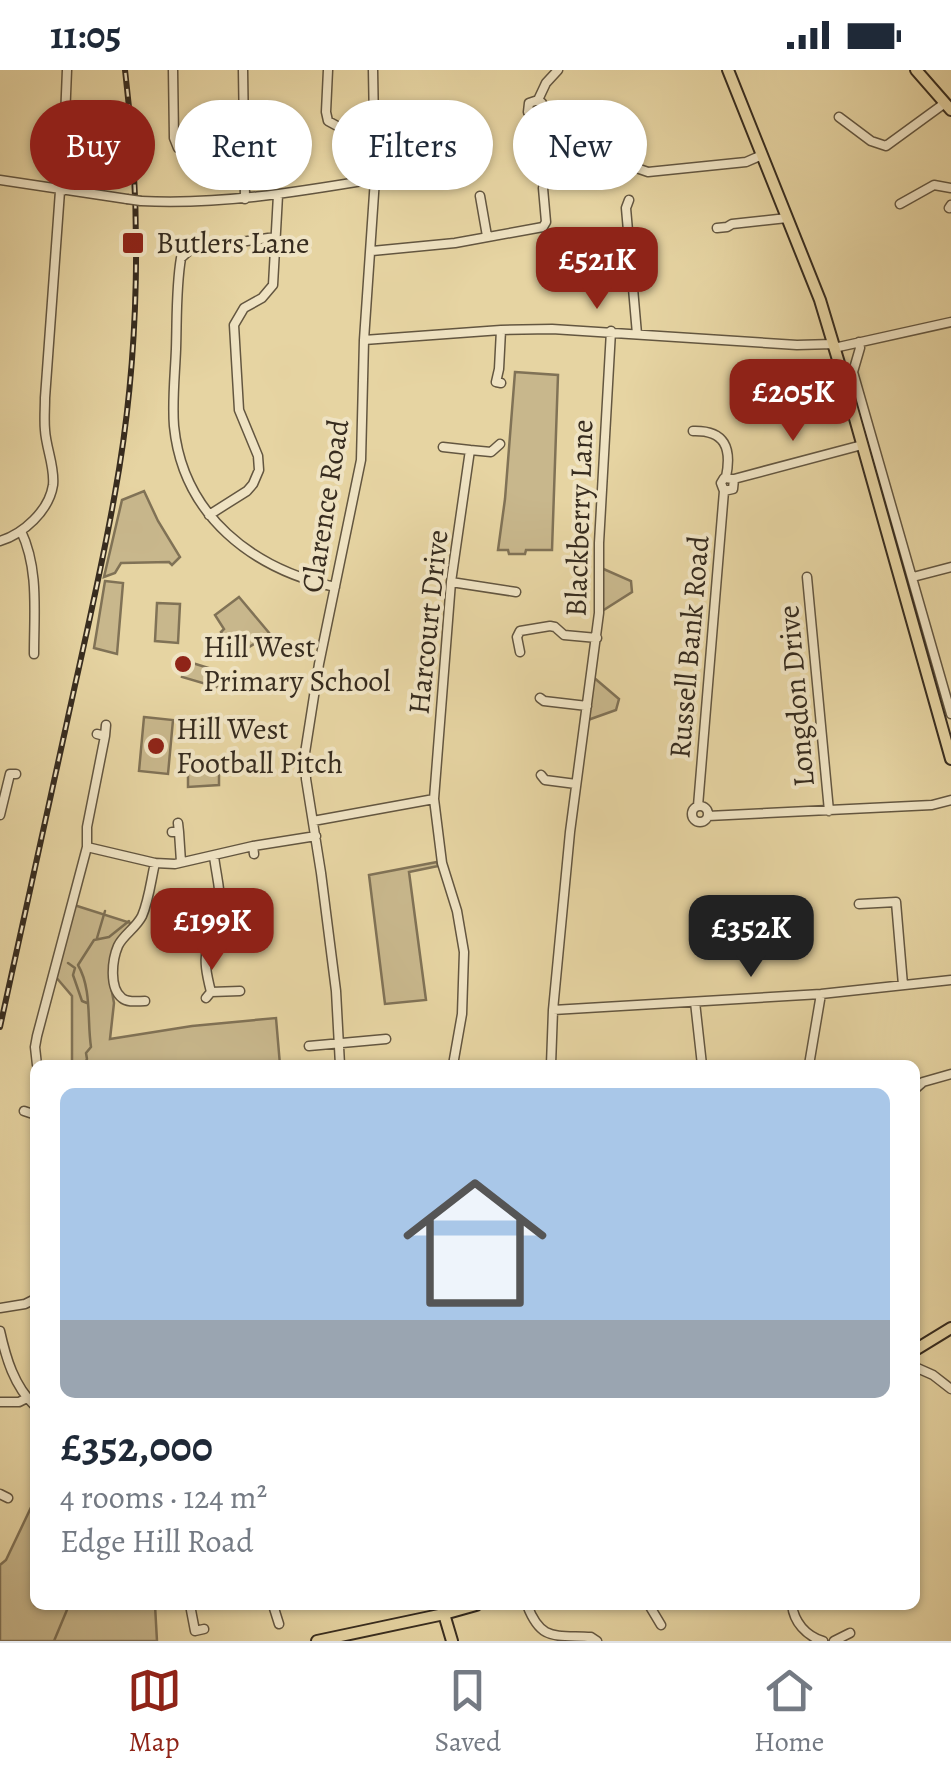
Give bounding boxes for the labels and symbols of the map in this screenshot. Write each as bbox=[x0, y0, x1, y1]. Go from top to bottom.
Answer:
place label: Butlers Lane bbox=[156, 223, 309, 263]
pin: £521K bbox=[527, 227, 667, 312]
marker: Butlers Lane bbox=[120, 230, 146, 256]
pin: £205K bbox=[723, 359, 863, 444]
street label: Clarence Road bbox=[292, 415, 359, 596]
street label: Blackberry Lane bbox=[556, 419, 602, 617]
street label: Harcourt Drive bbox=[398, 528, 458, 716]
street label: Russell Bank Road bbox=[659, 533, 719, 760]
street label: Longdon Drive bbox=[768, 603, 824, 789]
place label: Hill West Primary School bbox=[203, 627, 391, 701]
marker: Hill West Primary School bbox=[172, 653, 194, 675]
place label: Hill West Football Pitch bbox=[176, 709, 343, 783]
marker: Hill West Football Pitch bbox=[145, 735, 167, 757]
pin: £199K bbox=[142, 888, 282, 973]
pin: £352K bbox=[681, 895, 821, 980]

